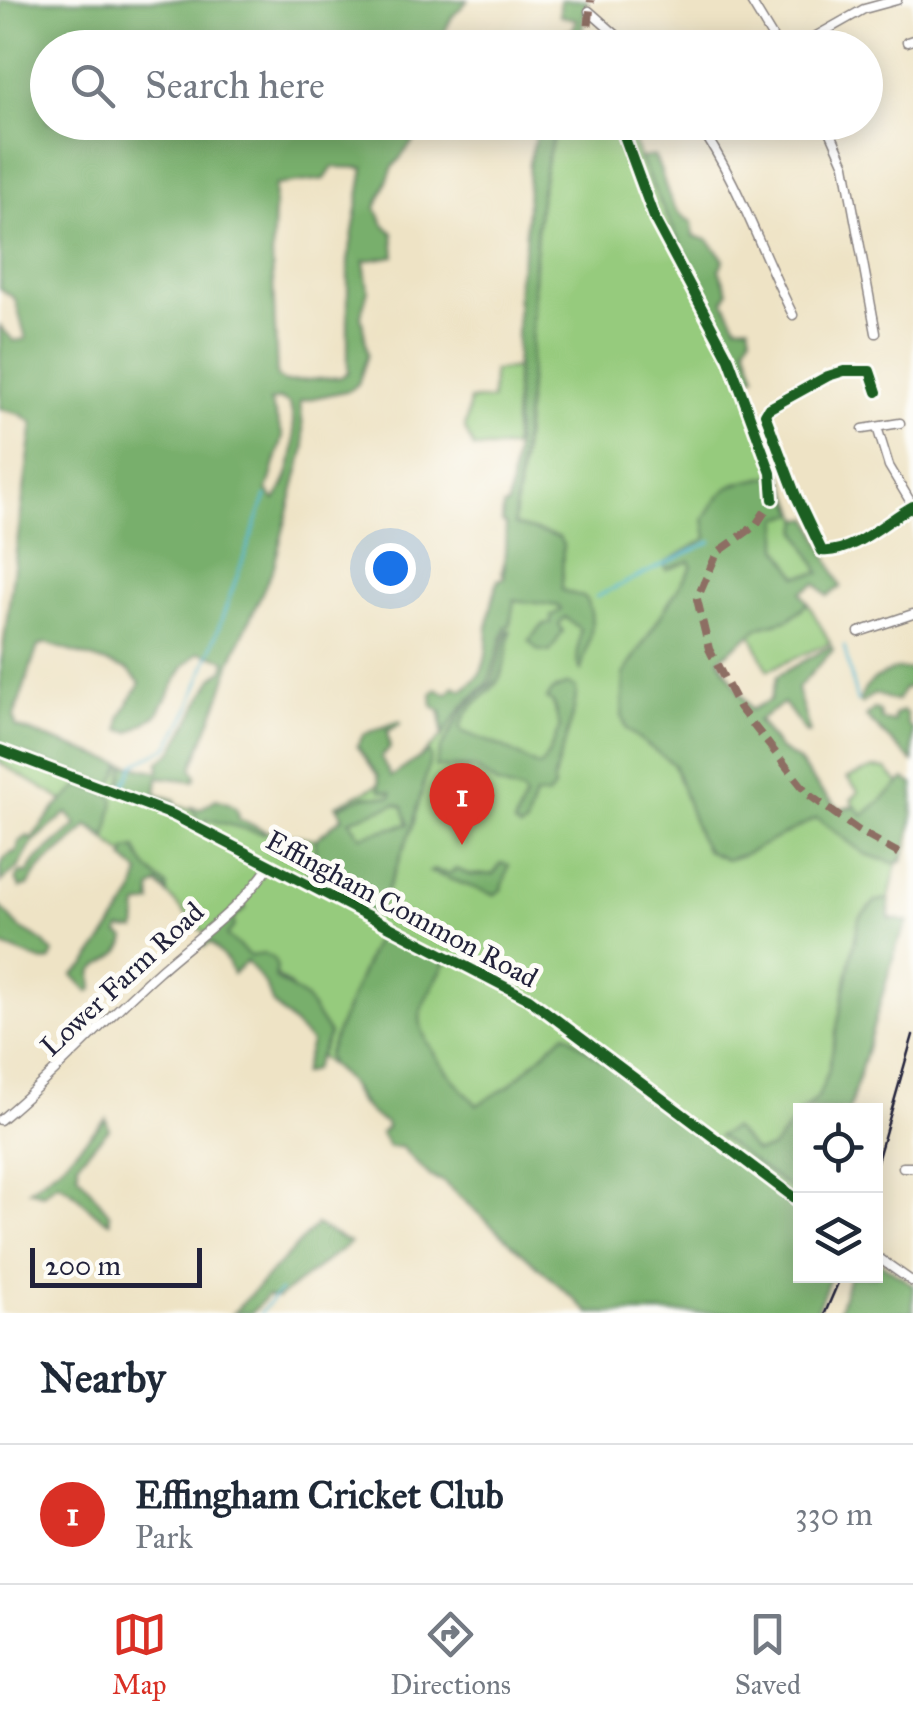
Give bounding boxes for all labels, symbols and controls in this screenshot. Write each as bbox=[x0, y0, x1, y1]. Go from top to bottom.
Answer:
search box bbox=[30, 30, 883, 140]
icon: search bbox=[65, 58, 120, 113]
text: Search here bbox=[145, 62, 325, 108]
your location bbox=[365, 543, 416, 594]
pin: 1 bbox=[430, 762, 494, 845]
street label: Effingham Common Road bbox=[260, 822, 544, 996]
street label: Lower Farm Road bbox=[33, 894, 211, 1064]
map controls bbox=[793, 1103, 883, 1283]
button: locate bbox=[793, 1103, 883, 1193]
button: layers bbox=[793, 1193, 883, 1283]
scale bar bbox=[30, 1243, 202, 1288]
text: 200 m bbox=[45, 1248, 121, 1283]
text: Nearby bbox=[40, 1352, 165, 1404]
text: Effingham Cricket Club bbox=[135, 1472, 504, 1518]
text: 1 bbox=[66, 1495, 79, 1534]
text: 330 m bbox=[795, 1495, 873, 1534]
text: Park bbox=[135, 1518, 193, 1557]
tab: Map bbox=[112, 1607, 167, 1702]
tab: Directions bbox=[390, 1607, 511, 1702]
tab: Saved bbox=[735, 1607, 801, 1702]

